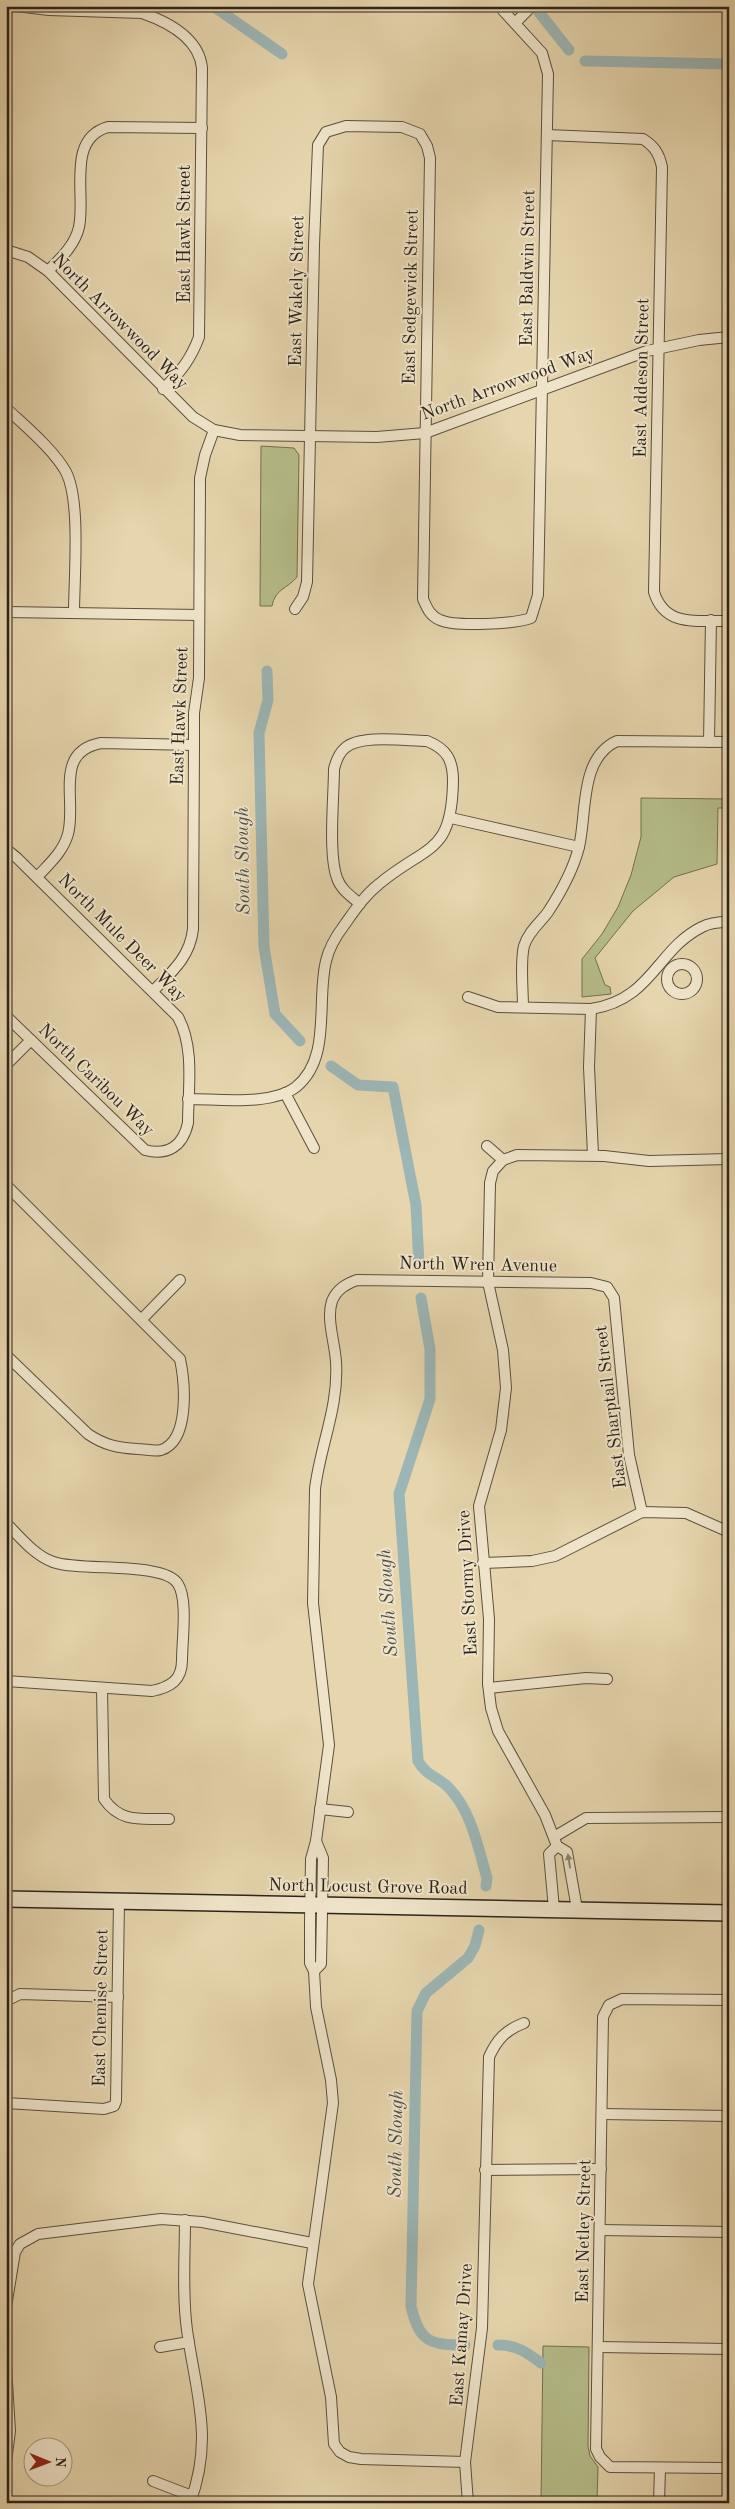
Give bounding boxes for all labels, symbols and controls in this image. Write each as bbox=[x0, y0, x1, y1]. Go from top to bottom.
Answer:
street label: East Hawk Street bbox=[176, 164, 194, 304]
street label: East Baldwin Street bbox=[518, 189, 538, 347]
street label: East Sedgewick Street bbox=[400, 209, 422, 385]
street label: East Wakely Street bbox=[287, 215, 307, 367]
street label: North Arrowwood Way bbox=[49, 251, 192, 394]
street label: East Addeson Street bbox=[632, 298, 652, 458]
street label: North Arrowwood Way bbox=[419, 344, 598, 424]
street label: East Hawk Street bbox=[169, 646, 191, 786]
water label: South Slough bbox=[234, 806, 254, 915]
street label: North Mule Deer Way bbox=[54, 870, 190, 1006]
street label: North Caribou Way bbox=[35, 1020, 158, 1140]
street label: North Wren Avenue bbox=[399, 1255, 557, 1275]
street label: East Sharptail Street bbox=[592, 1324, 630, 1490]
street label: East Stormy Drive bbox=[455, 1509, 481, 1657]
water label: South Slough bbox=[376, 1548, 402, 1658]
one-way arrow bbox=[565, 1853, 573, 1869]
street label: North Locust Grove Road bbox=[268, 1876, 468, 1898]
street label: East Chemise Street bbox=[91, 1929, 111, 2087]
water label: South Slough bbox=[387, 2089, 407, 2198]
street label: East Netley Street bbox=[574, 2159, 594, 2303]
street label: East Kamay Drive bbox=[448, 2263, 476, 2407]
north arrow bbox=[22, 2436, 72, 2486]
text: N bbox=[53, 2457, 67, 2468]

